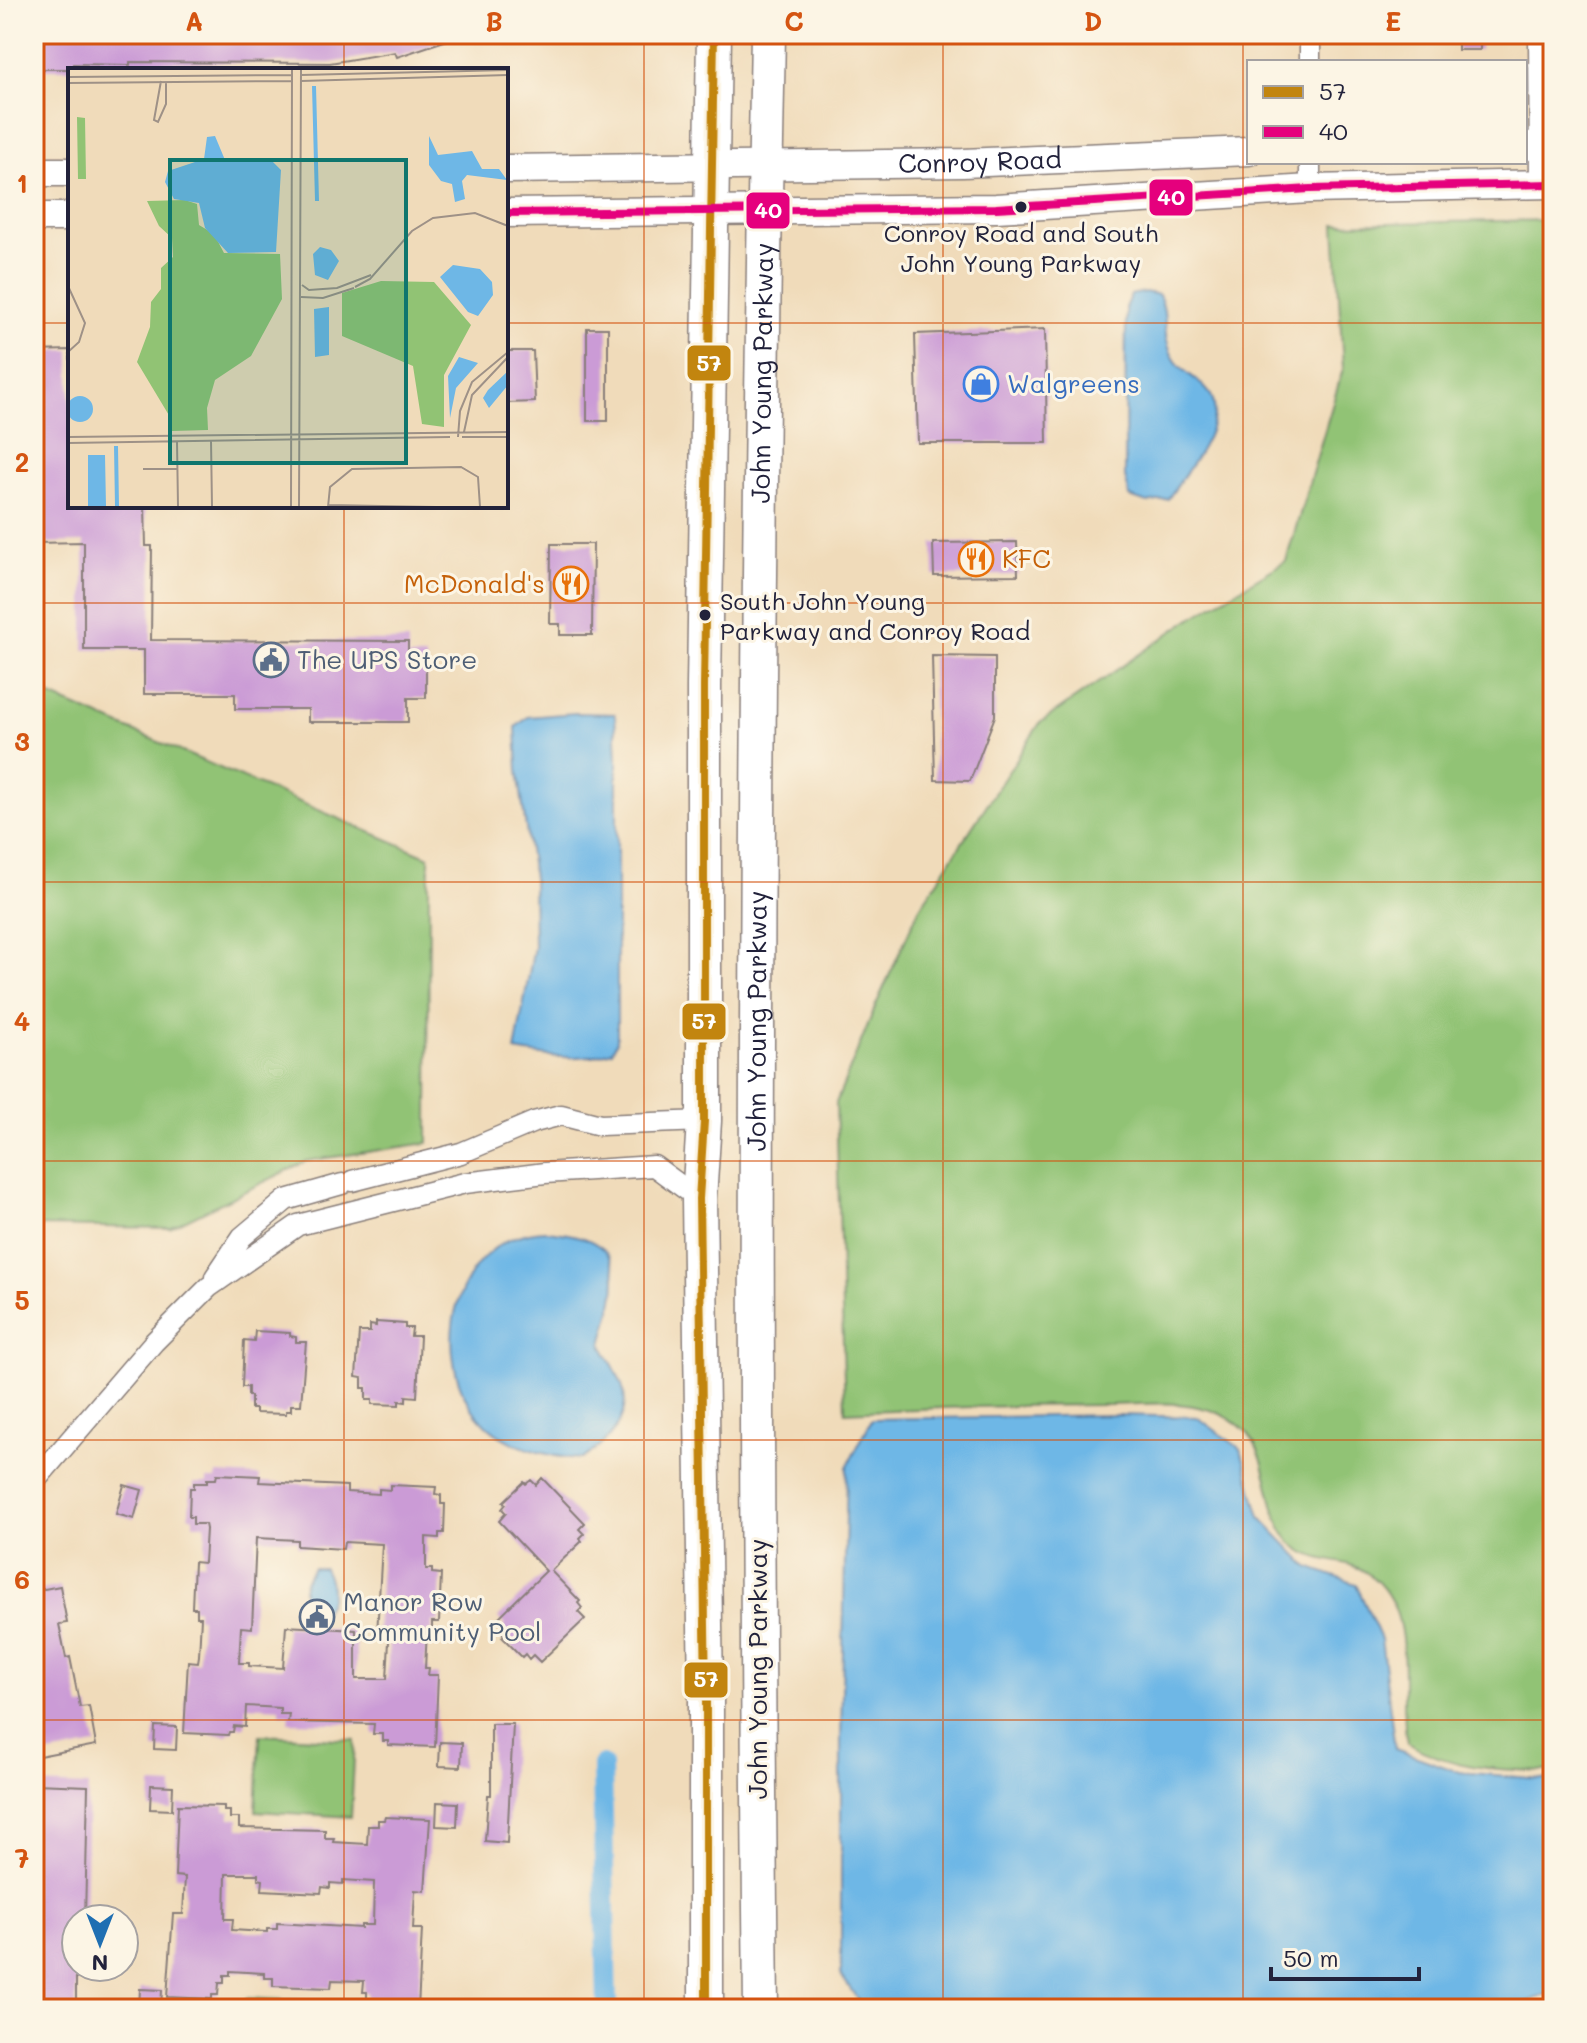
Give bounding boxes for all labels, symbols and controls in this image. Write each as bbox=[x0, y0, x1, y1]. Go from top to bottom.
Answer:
text: A bbox=[185, 4, 203, 38]
text: B bbox=[485, 4, 503, 38]
text: C bbox=[784, 4, 804, 38]
text: D bbox=[1084, 4, 1102, 38]
text: E bbox=[1385, 4, 1401, 38]
legend bbox=[1247, 60, 1527, 164]
inset map bbox=[68, 68, 508, 508]
text: 57 bbox=[1319, 75, 1346, 106]
text: 40 bbox=[1319, 115, 1348, 146]
street label: Conroy Road bbox=[898, 141, 1062, 180]
text: 1 bbox=[16, 166, 28, 200]
line badge: 40 bbox=[1148, 178, 1194, 217]
text: 40 bbox=[1157, 182, 1185, 211]
line badge: 40 bbox=[745, 191, 791, 230]
text: 40 bbox=[754, 195, 782, 224]
marker: Conroy Road and South John Young Parkway bbox=[1013, 199, 1029, 215]
place label: Conroy Road and South John Young Parkway bbox=[884, 217, 1158, 278]
street label: John Young Parkway bbox=[743, 242, 780, 503]
line badge: 57 bbox=[686, 344, 732, 382]
text: 57 bbox=[696, 348, 722, 377]
shop icon: Walgreens bbox=[962, 365, 1000, 403]
place label: Walgreens bbox=[1007, 366, 1140, 400]
text: 2 bbox=[15, 445, 29, 479]
restaurant icon: KFC bbox=[957, 540, 995, 578]
place label: KFC bbox=[1002, 541, 1051, 575]
restaurant icon: McDonald's bbox=[552, 565, 590, 603]
place label: McDonald's bbox=[404, 566, 545, 600]
place label: South John Young Parkway and Conroy Road bbox=[720, 585, 1030, 646]
marker: South John Young Parkway and Conroy Road bbox=[697, 607, 713, 623]
public building icon: The UPS Store bbox=[252, 641, 290, 679]
place label: The UPS Store bbox=[297, 642, 477, 676]
text: 3 bbox=[14, 724, 30, 758]
street label: John Young Parkway bbox=[739, 891, 774, 1151]
line badge: 57 bbox=[681, 1002, 727, 1041]
text: 4 bbox=[14, 1004, 30, 1038]
text: 57 bbox=[691, 1006, 717, 1035]
text: 5 bbox=[14, 1283, 30, 1317]
street label: John Young Parkway bbox=[740, 1539, 774, 1799]
text: 6 bbox=[14, 1562, 30, 1596]
place label: Manor Row Community Pool bbox=[343, 1584, 542, 1648]
public building icon: Manor Row Community Pool bbox=[298, 1598, 336, 1636]
line badge: 57 bbox=[683, 1661, 729, 1699]
text: 57 bbox=[693, 1664, 719, 1693]
text: 7 bbox=[15, 1841, 29, 1875]
north arrow bbox=[60, 1903, 140, 1983]
scale bar bbox=[1271, 1931, 1419, 1981]
text: 50 m bbox=[1283, 1942, 1339, 1973]
text: N bbox=[92, 1949, 108, 1978]

